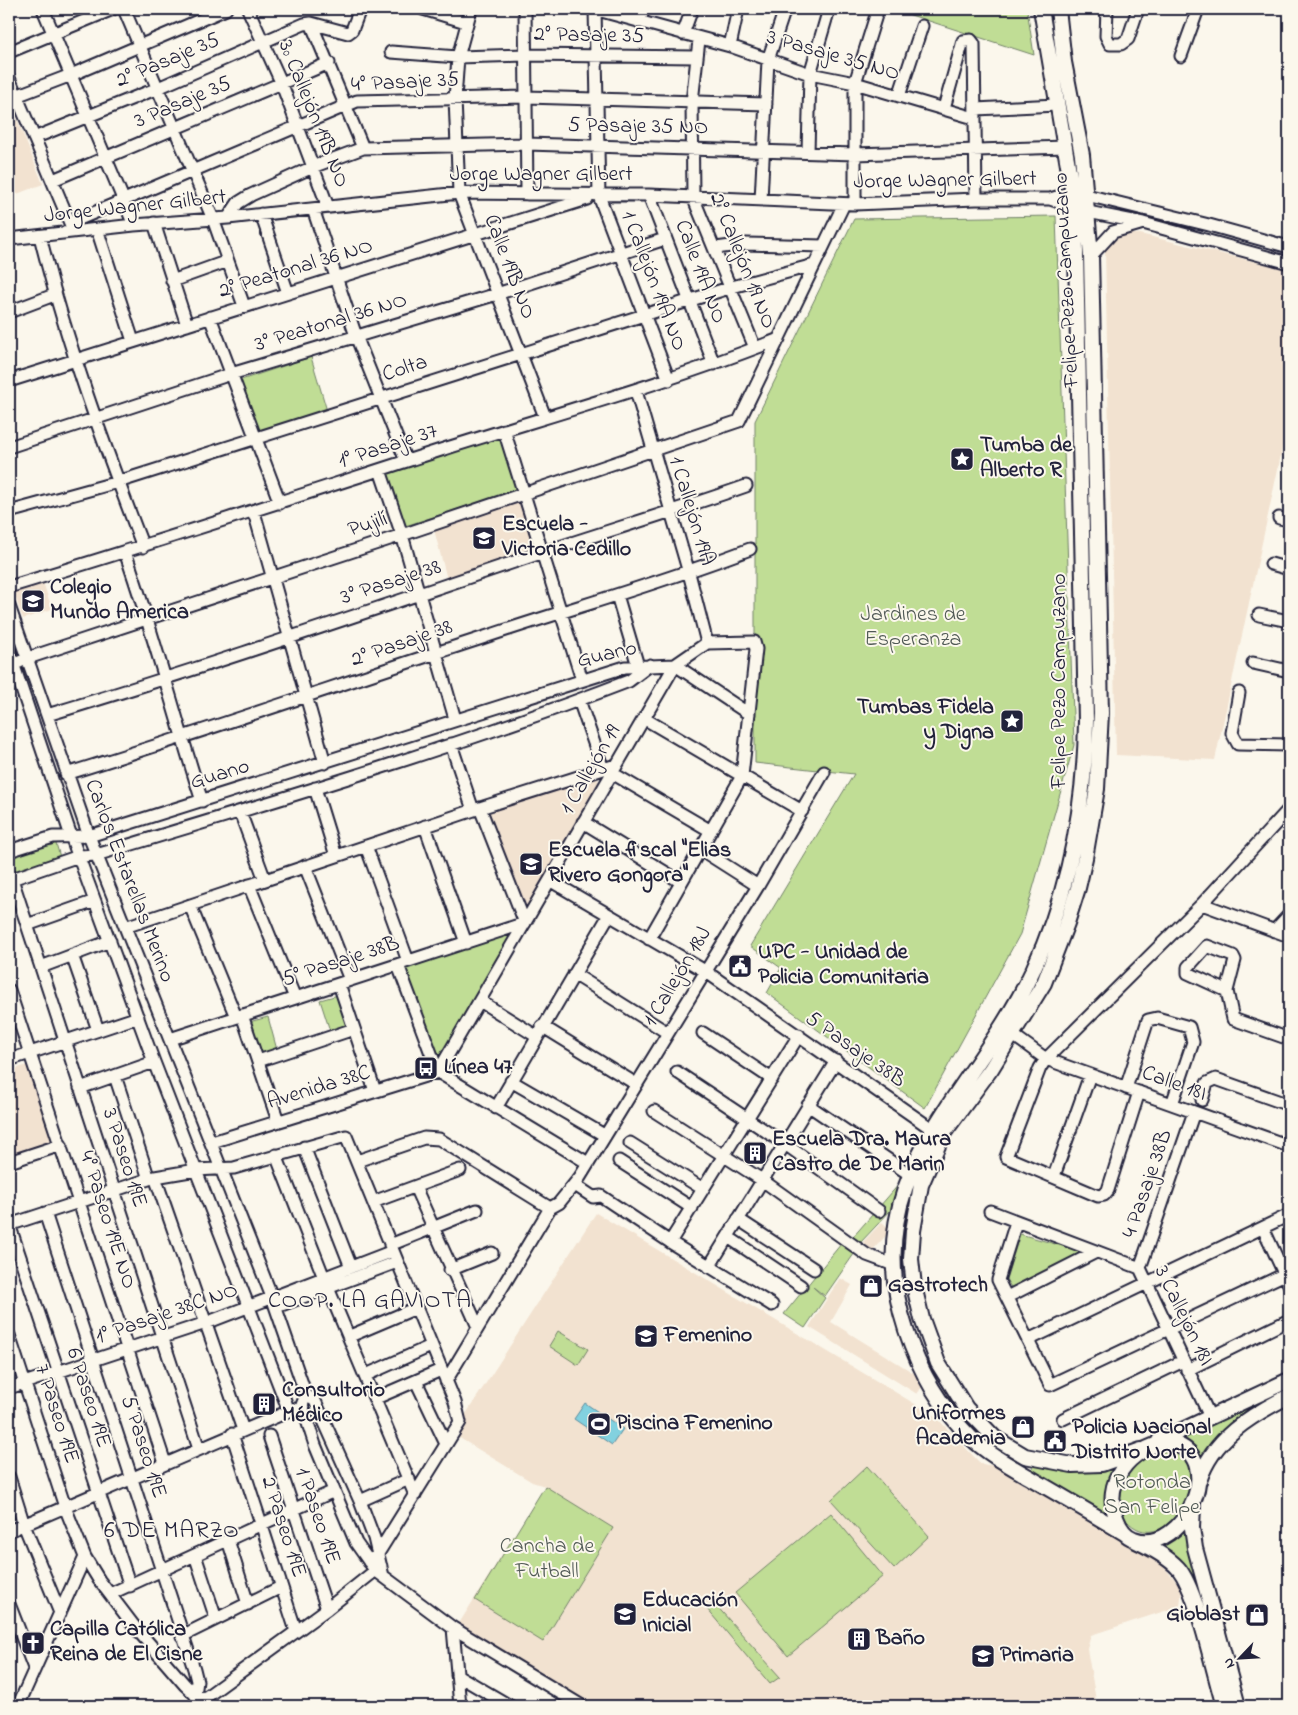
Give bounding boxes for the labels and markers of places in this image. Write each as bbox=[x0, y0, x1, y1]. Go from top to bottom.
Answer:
place label: Tumba de Alberto R bbox=[980, 430, 1073, 487]
place icon: Tumba de Alberto R bbox=[949, 446, 975, 472]
place label: Escuela - Victoria Cedillo bbox=[501, 509, 631, 566]
school or university icon: Escuela - Victoria Cedillo bbox=[471, 525, 497, 551]
place label: Colegio Mundo America bbox=[50, 572, 189, 629]
school or university icon: Colegio Mundo America bbox=[20, 588, 46, 614]
place label: Tumbas Fidela y Digna bbox=[857, 692, 994, 750]
place icon: Tumbas Fidela y Digna bbox=[999, 708, 1025, 734]
place label: Escuela fiscal "Elias Rivero Gongora" bbox=[548, 835, 731, 893]
school or university icon: Escuela fiscal "Elias Rivero Gongora" bbox=[518, 851, 544, 877]
place label: UPC - Unidad de Policia Comunitaria bbox=[758, 937, 929, 994]
public building icon: UPC - Unidad de Policia Comunitaria bbox=[727, 953, 753, 979]
place label: Línea 47 bbox=[444, 1052, 513, 1084]
bus stop icon: Línea 47 bbox=[413, 1055, 439, 1081]
place label: Escuela Dra. Maura Castro de De Marin bbox=[772, 1124, 951, 1181]
building icon: Escuela Dra. Maura Castro de De Marin bbox=[742, 1140, 768, 1166]
place label: Gastrotech bbox=[888, 1270, 988, 1302]
shop icon: Gastrotech bbox=[858, 1273, 884, 1299]
place label: Femenino bbox=[663, 1320, 752, 1352]
school or university icon: Femenino bbox=[633, 1323, 659, 1349]
place label: Consultorio Médico bbox=[282, 1375, 385, 1432]
building icon: Consultorio Médico bbox=[251, 1391, 277, 1417]
place label: Uniformes Academia bbox=[912, 1398, 1006, 1455]
place label: Piscina Femenino bbox=[616, 1408, 773, 1440]
sports icon: Piscina Femenino bbox=[586, 1411, 612, 1437]
place label: Policia Nacional Distrito Norte bbox=[1071, 1412, 1212, 1469]
shop icon: Uniformes Academia bbox=[1010, 1414, 1036, 1440]
public building icon: Policia Nacional Distrito Norte bbox=[1042, 1428, 1068, 1454]
place label: Educación Inicial bbox=[642, 1585, 738, 1642]
place label: Gioblast bbox=[1166, 1599, 1241, 1631]
school or university icon: Educación Inicial bbox=[612, 1601, 638, 1627]
shop icon: Gioblast bbox=[1244, 1602, 1270, 1628]
place label: Capilla Católica Reina de El Cisne bbox=[50, 1614, 204, 1671]
place label: Baño bbox=[875, 1623, 925, 1655]
building icon: Baño bbox=[846, 1626, 872, 1652]
church icon: Capilla Católica Reina de El Cisne bbox=[20, 1630, 46, 1656]
place label: Primaria bbox=[1000, 1640, 1074, 1672]
school or university icon: Primaria bbox=[970, 1643, 996, 1669]

